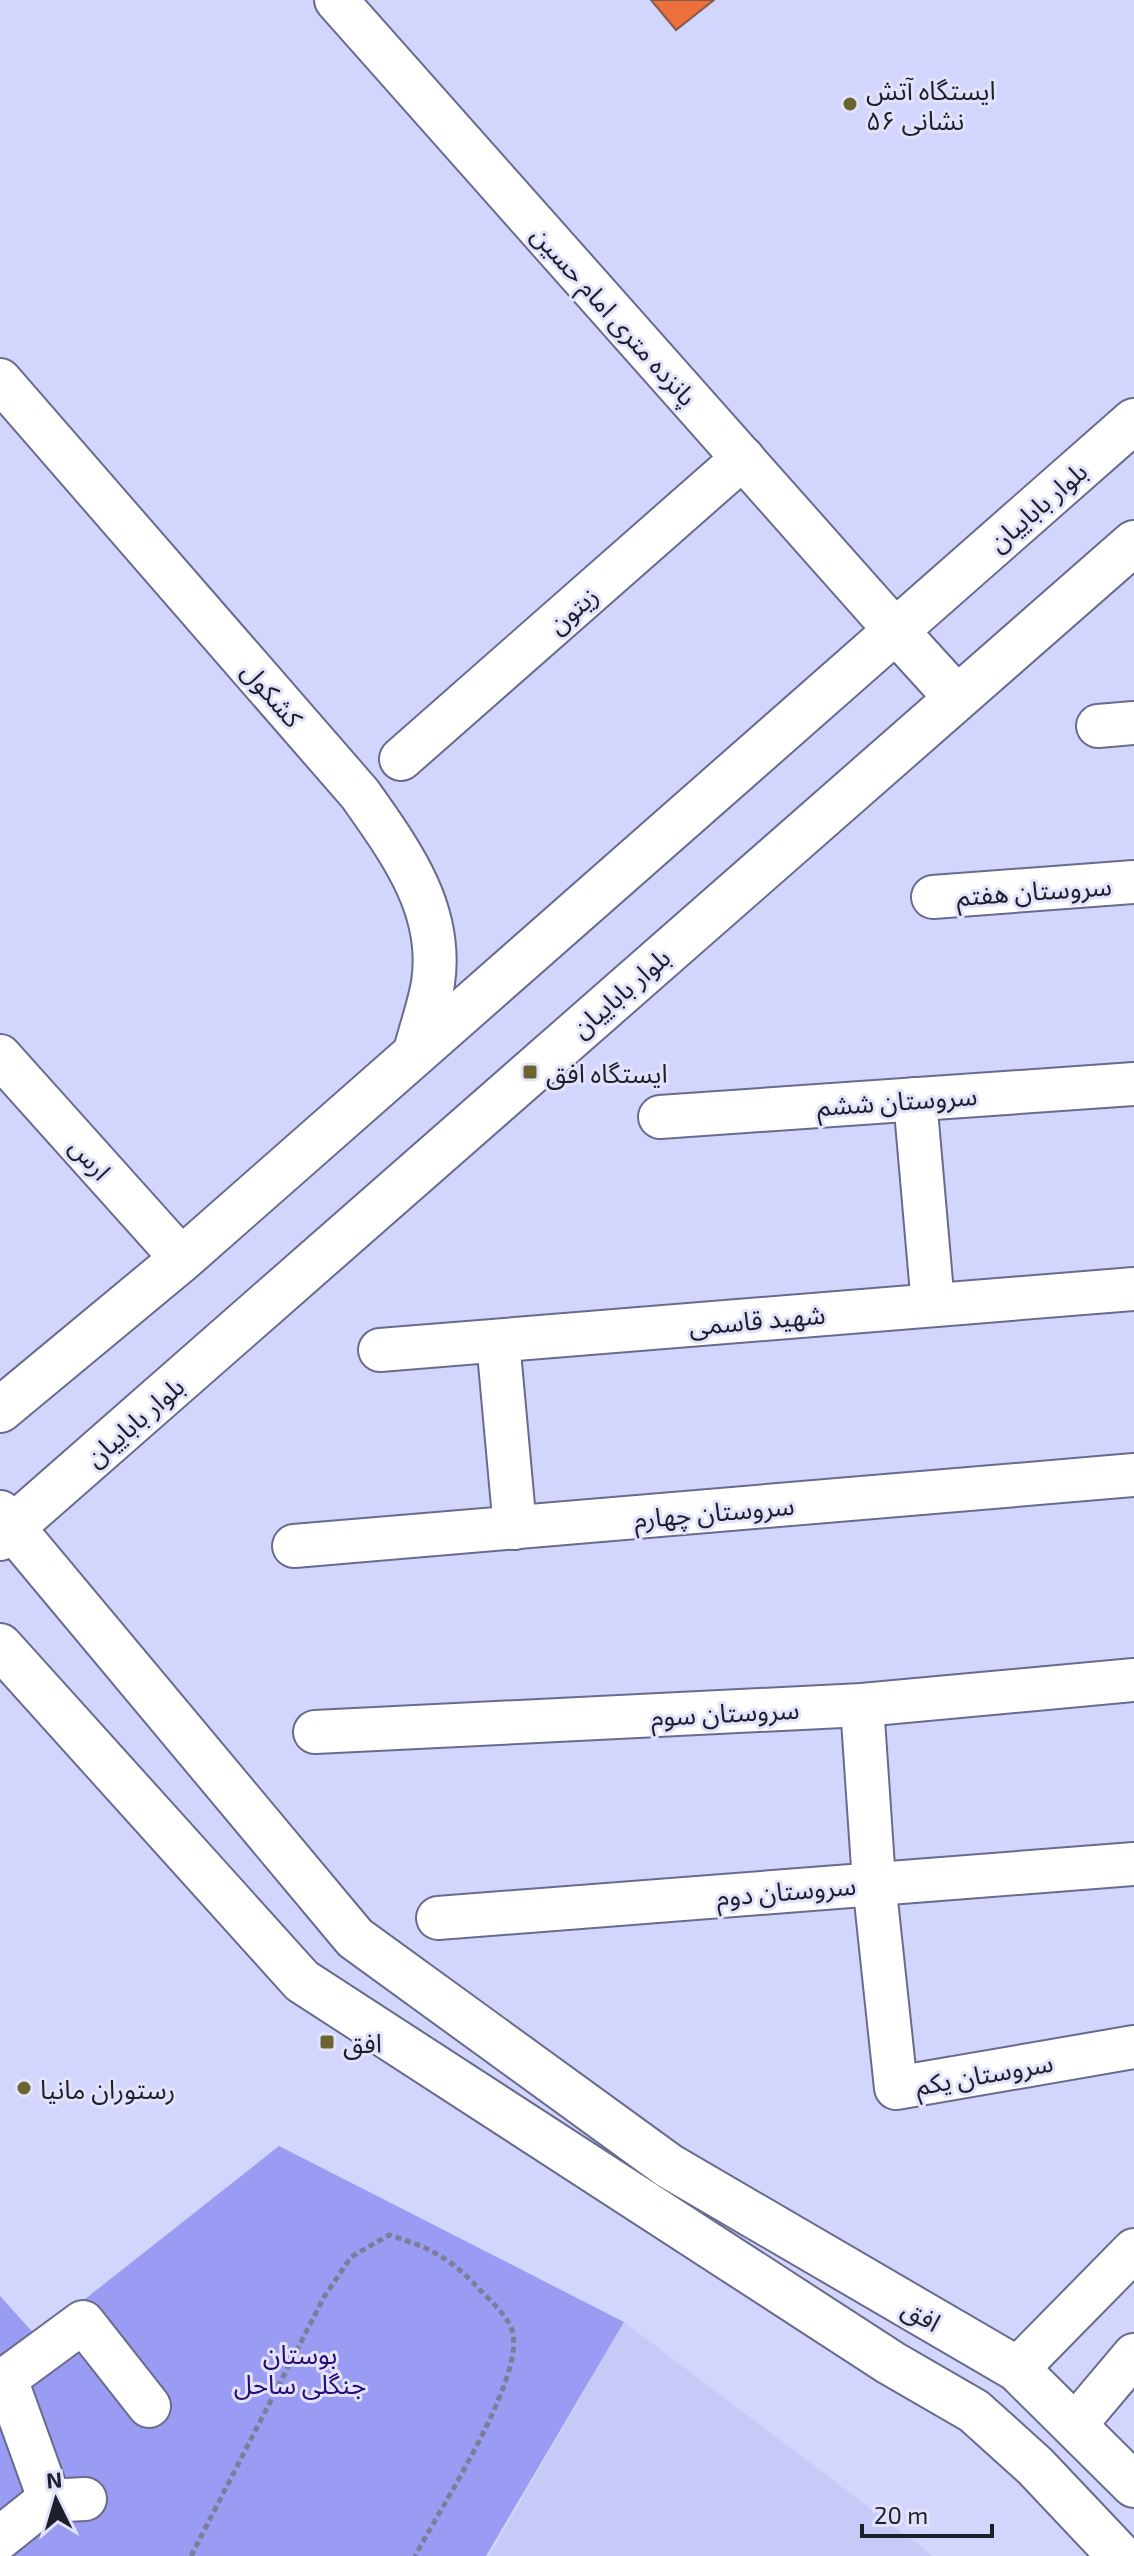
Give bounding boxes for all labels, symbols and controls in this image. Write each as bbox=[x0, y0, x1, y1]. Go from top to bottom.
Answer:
place label: ایستگاه آتش نشانی ۵۶ bbox=[866, 74, 996, 136]
marker: ایستگاه آتش نشانی ۵۶ bbox=[841, 95, 859, 113]
street label: پانزده متری امام حسین bbox=[522, 219, 704, 415]
street label: بلوار باباییان bbox=[981, 455, 1093, 558]
street label: زیتون bbox=[541, 579, 604, 640]
street label: کشکول bbox=[235, 655, 310, 734]
street label: سروستان هفتم bbox=[955, 869, 1113, 917]
street label: بلوار باباییان bbox=[564, 941, 676, 1044]
place label: ایستگاه افق bbox=[546, 1057, 668, 1090]
marker: ایستگاه افق bbox=[521, 1063, 539, 1081]
street label: سروستان ششم bbox=[816, 1079, 979, 1127]
street label: ارس bbox=[63, 1130, 118, 1186]
street label: شهید قاسمی bbox=[688, 1298, 826, 1341]
street label: بلوار باباییان bbox=[78, 1370, 190, 1473]
street label: سروستان چهارم bbox=[633, 1489, 796, 1539]
street label: سروستان سوم bbox=[650, 1693, 800, 1737]
street label: سروستان دوم bbox=[715, 1868, 858, 1918]
place label: افق bbox=[343, 2027, 382, 2060]
marker: افق bbox=[318, 2033, 336, 2051]
street label: سروستان یکم bbox=[913, 2046, 1056, 2106]
place label: رستوران مانیا bbox=[40, 2073, 175, 2105]
marker: رستوران مانیا bbox=[15, 2079, 33, 2097]
street label: افق bbox=[896, 2291, 947, 2339]
park label: بوستان جنگلی ساحل bbox=[234, 2338, 366, 2400]
north arrow bbox=[16, 2460, 96, 2540]
text: N bbox=[45, 2465, 63, 2493]
scale bar bbox=[862, 2488, 992, 2538]
text: 20 m bbox=[874, 2500, 928, 2529]

